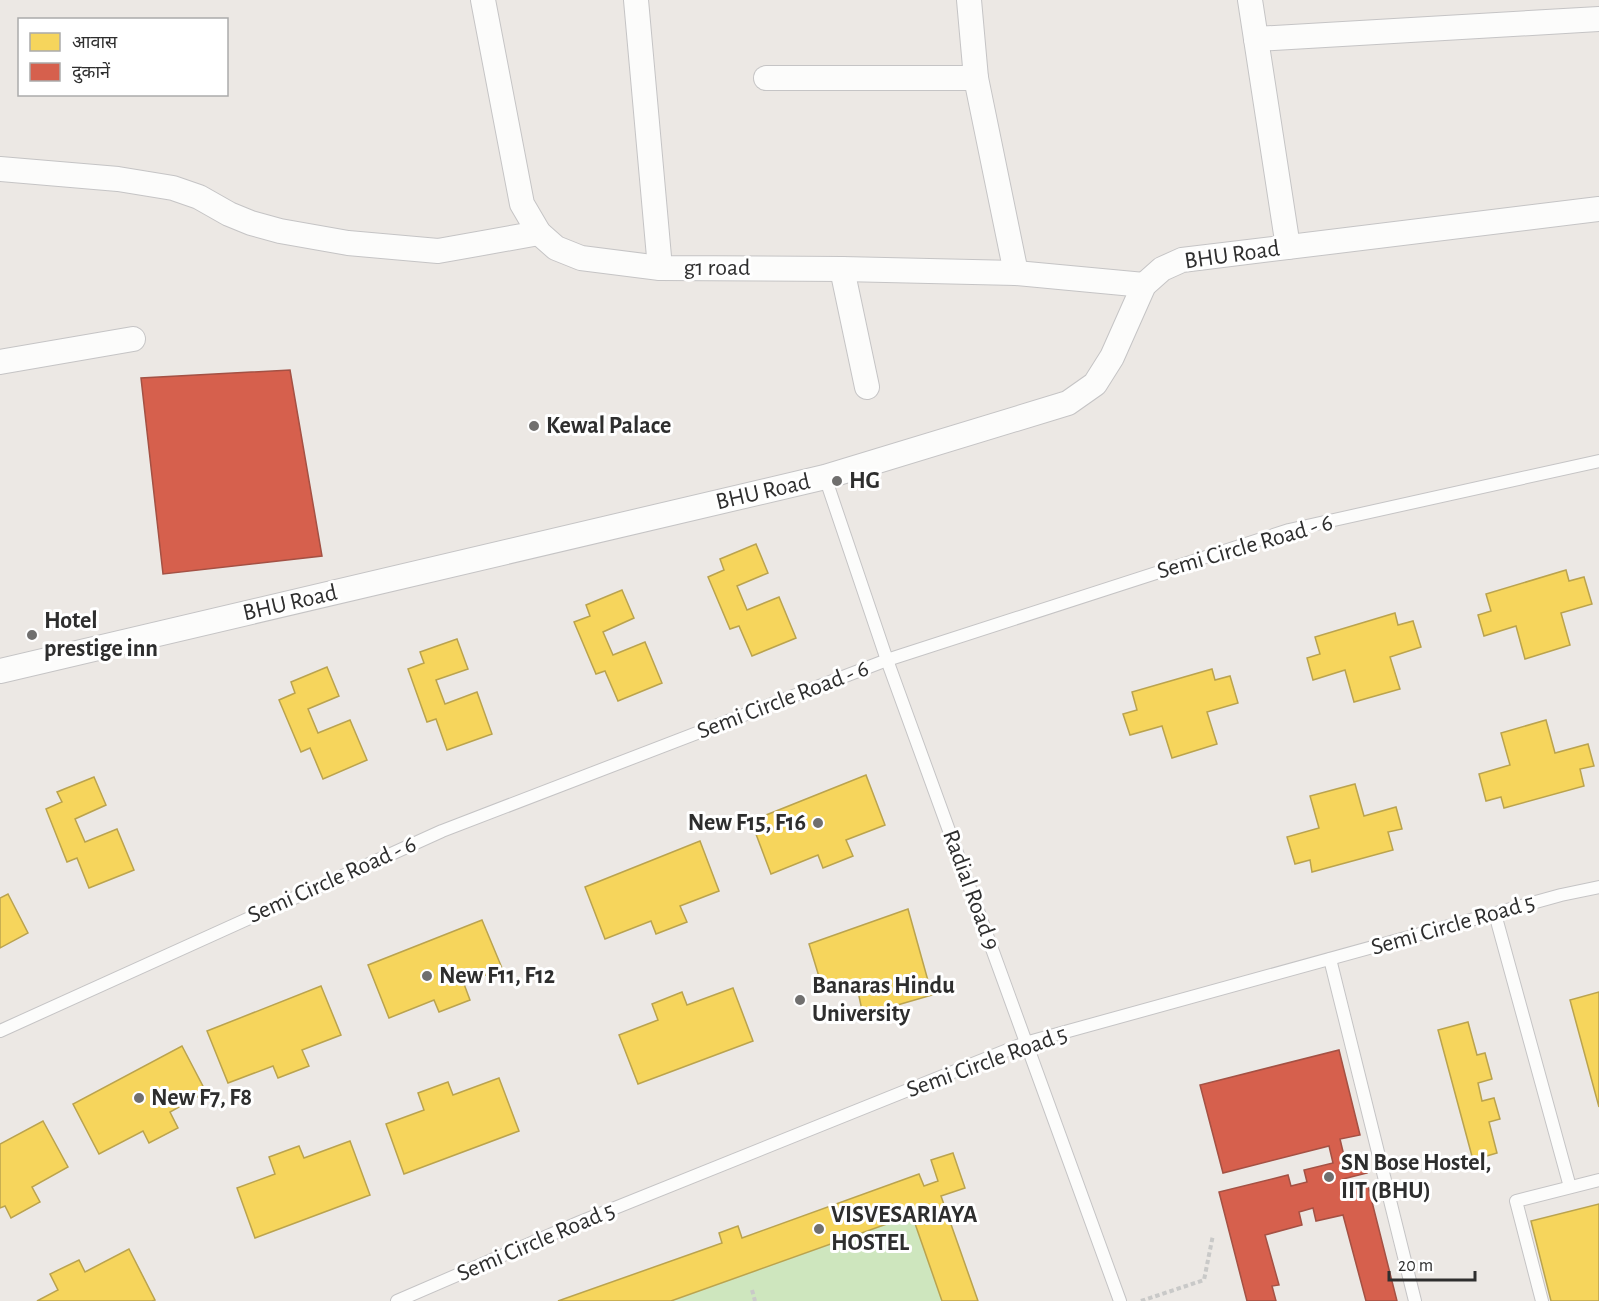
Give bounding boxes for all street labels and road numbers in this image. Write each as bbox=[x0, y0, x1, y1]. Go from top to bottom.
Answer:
street label: BHU Road bbox=[1183, 236, 1281, 274]
street label: g1 road bbox=[684, 256, 750, 280]
street label: BHU Road bbox=[714, 470, 812, 514]
street label: Semi Circle Road - 6 bbox=[1155, 510, 1335, 584]
street label: BHU Road bbox=[241, 581, 339, 625]
street label: Semi Circle Road - 6 bbox=[694, 656, 872, 744]
street label: Radial Road 9 bbox=[938, 827, 1004, 953]
street label: Semi Circle Road - 6 bbox=[244, 832, 420, 928]
street label: Semi Circle Road 5 bbox=[1369, 890, 1537, 960]
street label: Semi Circle Road 5 bbox=[904, 1022, 1070, 1102]
street label: Semi Circle Road 5 bbox=[454, 1198, 618, 1286]

